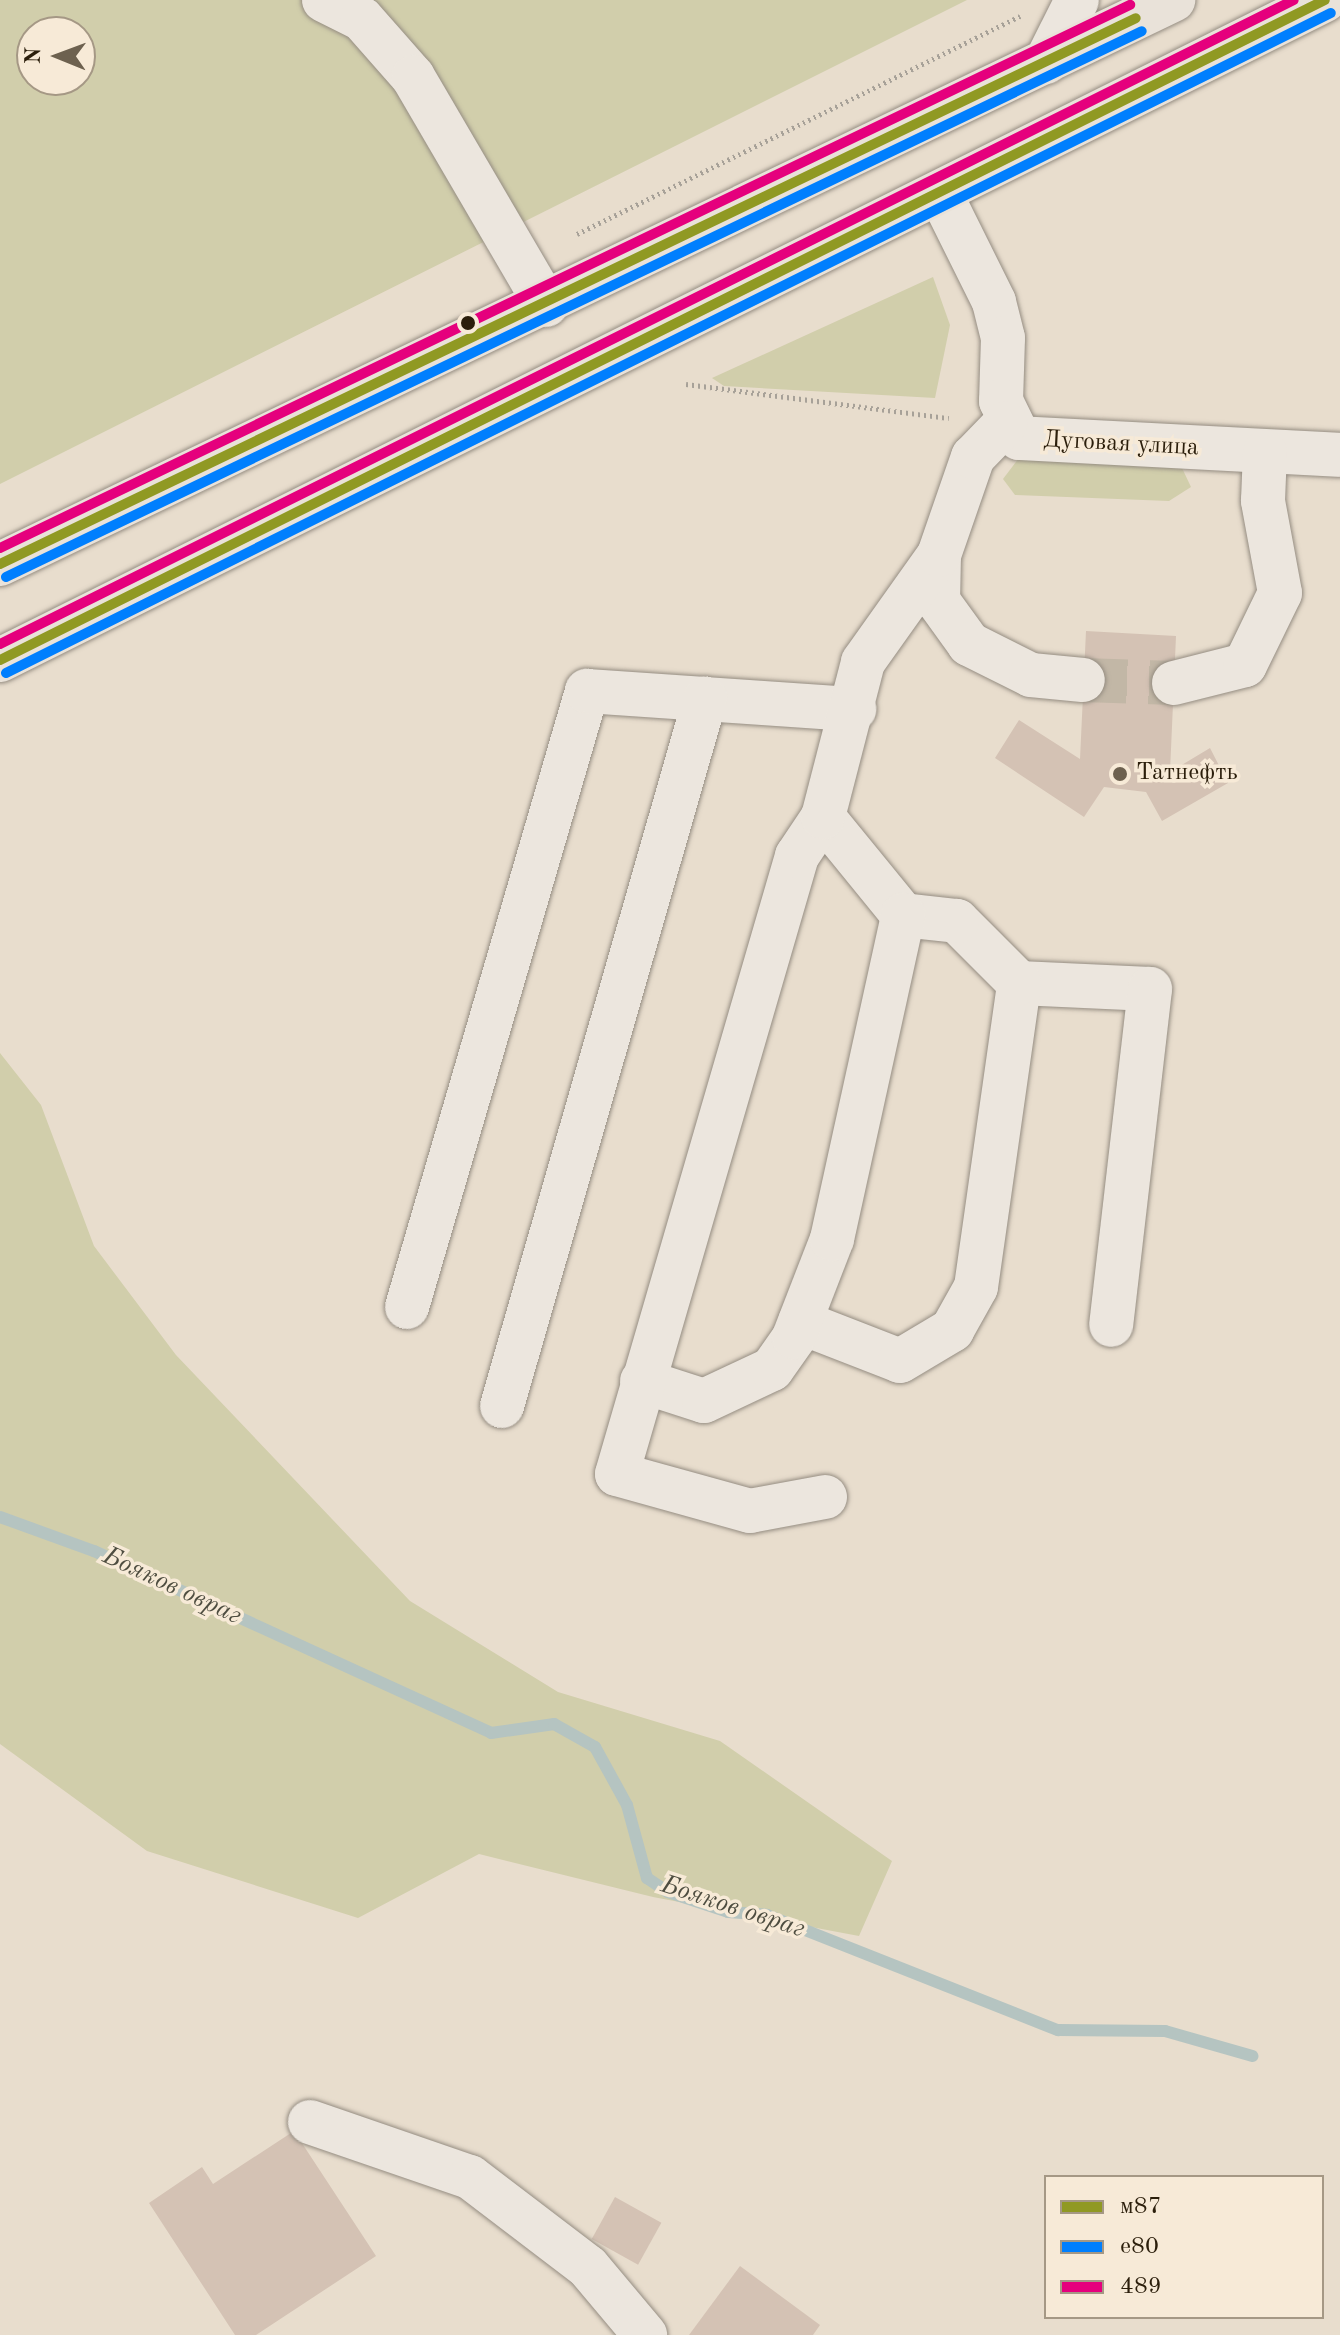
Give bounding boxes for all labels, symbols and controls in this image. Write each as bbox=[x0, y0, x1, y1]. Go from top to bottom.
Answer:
north arrow bbox=[16, 16, 96, 96]
text: N bbox=[23, 47, 45, 64]
unlabelled marker bbox=[460, 315, 476, 331]
street label: Дуговая улица bbox=[1043, 427, 1199, 463]
place label: Татнефть bbox=[1136, 760, 1238, 788]
marker: Татнефть bbox=[1111, 765, 1129, 783]
water label: Бояков овраг bbox=[98, 1541, 246, 1633]
water label: Бояков овраг bbox=[657, 1870, 809, 1946]
legend bbox=[1044, 2175, 1324, 2319]
text: м87 bbox=[1120, 2195, 1162, 2219]
text: е80 bbox=[1120, 2235, 1159, 2259]
text: 489 bbox=[1120, 2275, 1162, 2299]

